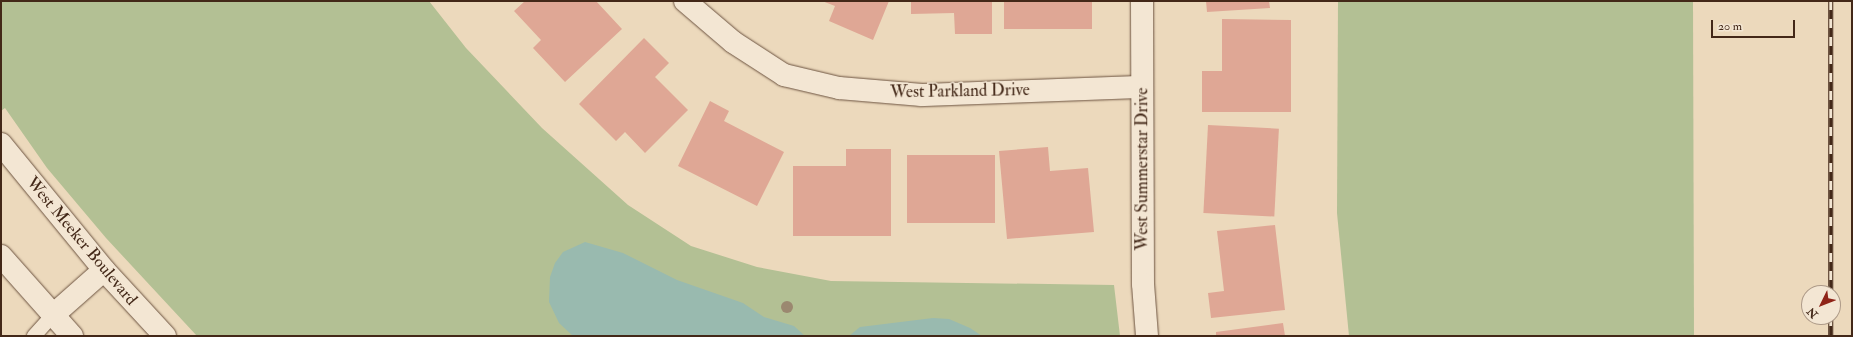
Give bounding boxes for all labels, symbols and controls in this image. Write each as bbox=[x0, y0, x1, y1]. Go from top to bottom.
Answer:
scale bar bbox=[1713, 12, 1797, 38]
text: 20 m bbox=[1718, 19, 1742, 34]
street label: West Parkland Drive bbox=[890, 80, 1030, 102]
street label: West Summerstar Drive bbox=[1132, 88, 1152, 250]
street label: West Meeker Boulevard bbox=[22, 173, 142, 309]
north arrow bbox=[1801, 285, 1841, 325]
text: N bbox=[1804, 305, 1821, 321]

